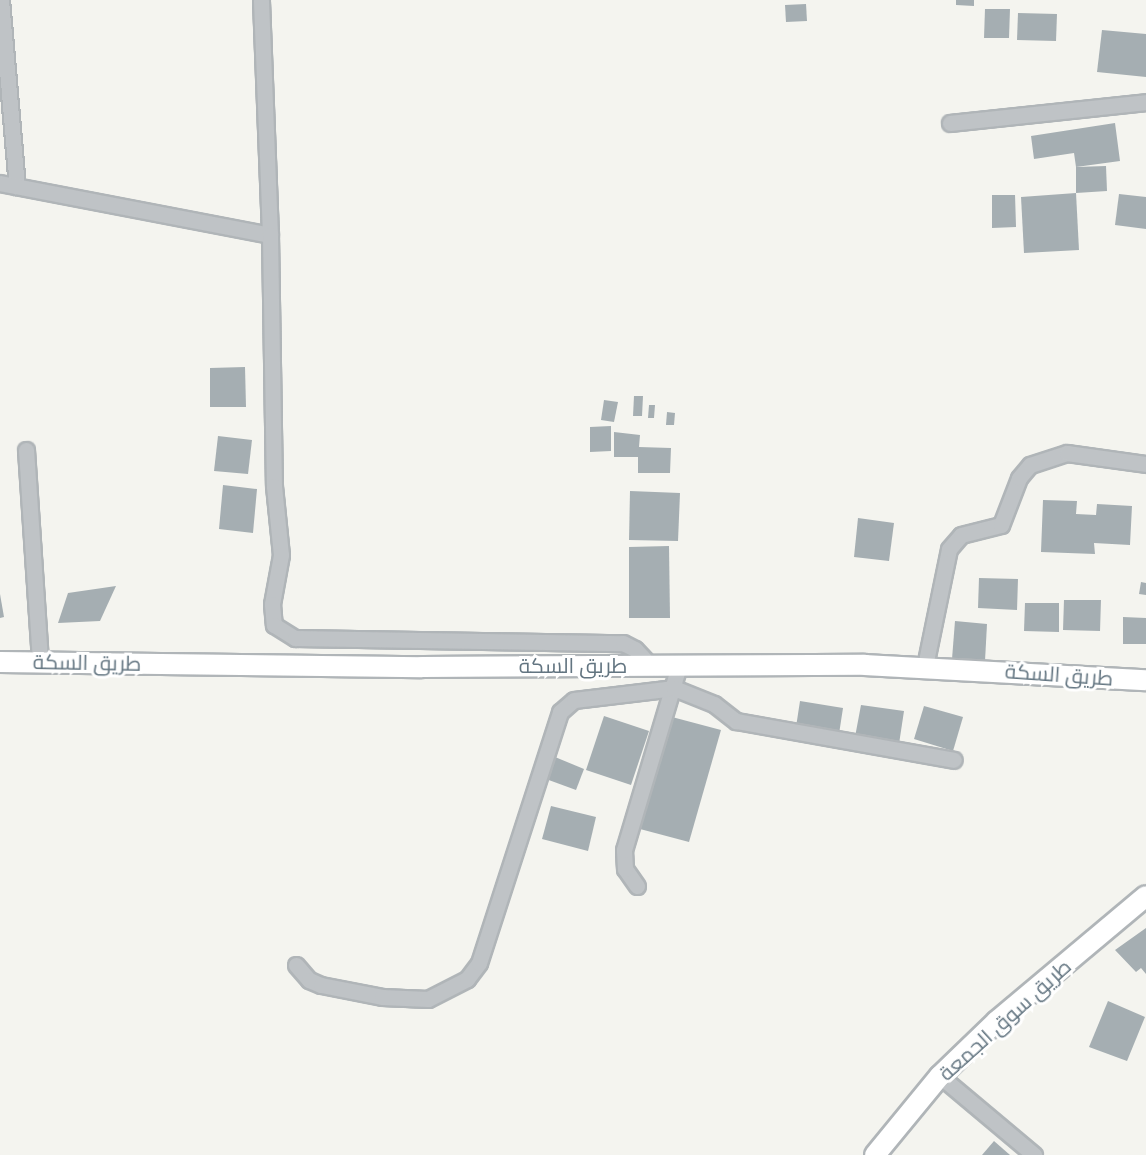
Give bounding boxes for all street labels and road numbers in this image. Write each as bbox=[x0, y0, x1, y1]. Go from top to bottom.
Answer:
street label: طريق السكة bbox=[33, 649, 141, 677]
street label: طريق السكة bbox=[519, 653, 627, 679]
street label: طريق السكة bbox=[1004, 659, 1114, 691]
street label: طريق سوق الجمعة bbox=[934, 954, 1076, 1086]

